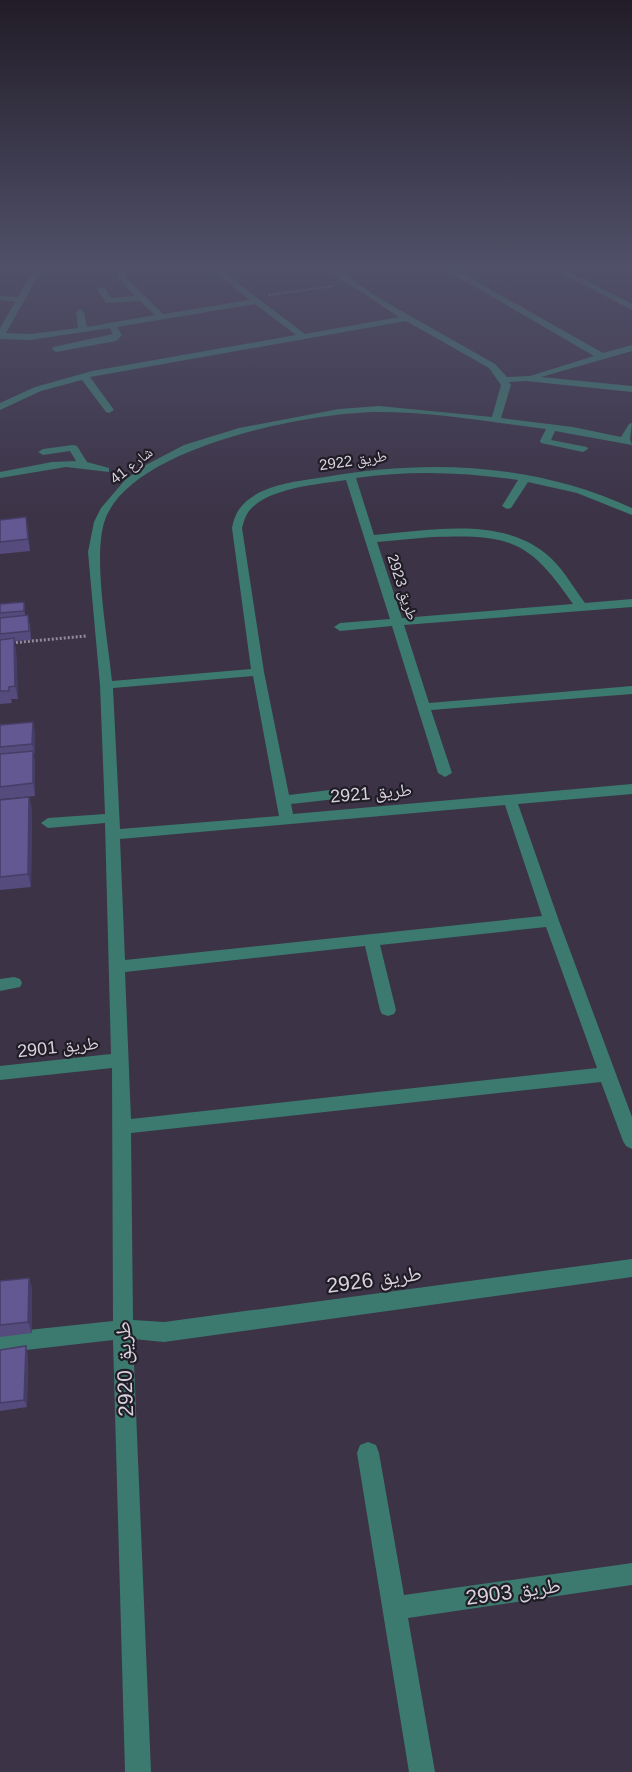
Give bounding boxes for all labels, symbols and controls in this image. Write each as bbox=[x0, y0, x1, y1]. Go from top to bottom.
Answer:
street label: شارع 41 bbox=[106, 443, 157, 488]
street label: طريق 2922 bbox=[318, 447, 388, 475]
street label: طريق 2923 bbox=[382, 552, 422, 623]
street label: طريق 2921 bbox=[329, 779, 413, 808]
street label: طريق 2901 bbox=[16, 1033, 100, 1062]
street label: طريق 2926 bbox=[325, 1261, 423, 1299]
street label: طريق 2920 bbox=[111, 1321, 139, 1417]
street label: طريق 2903 bbox=[464, 1573, 562, 1611]

